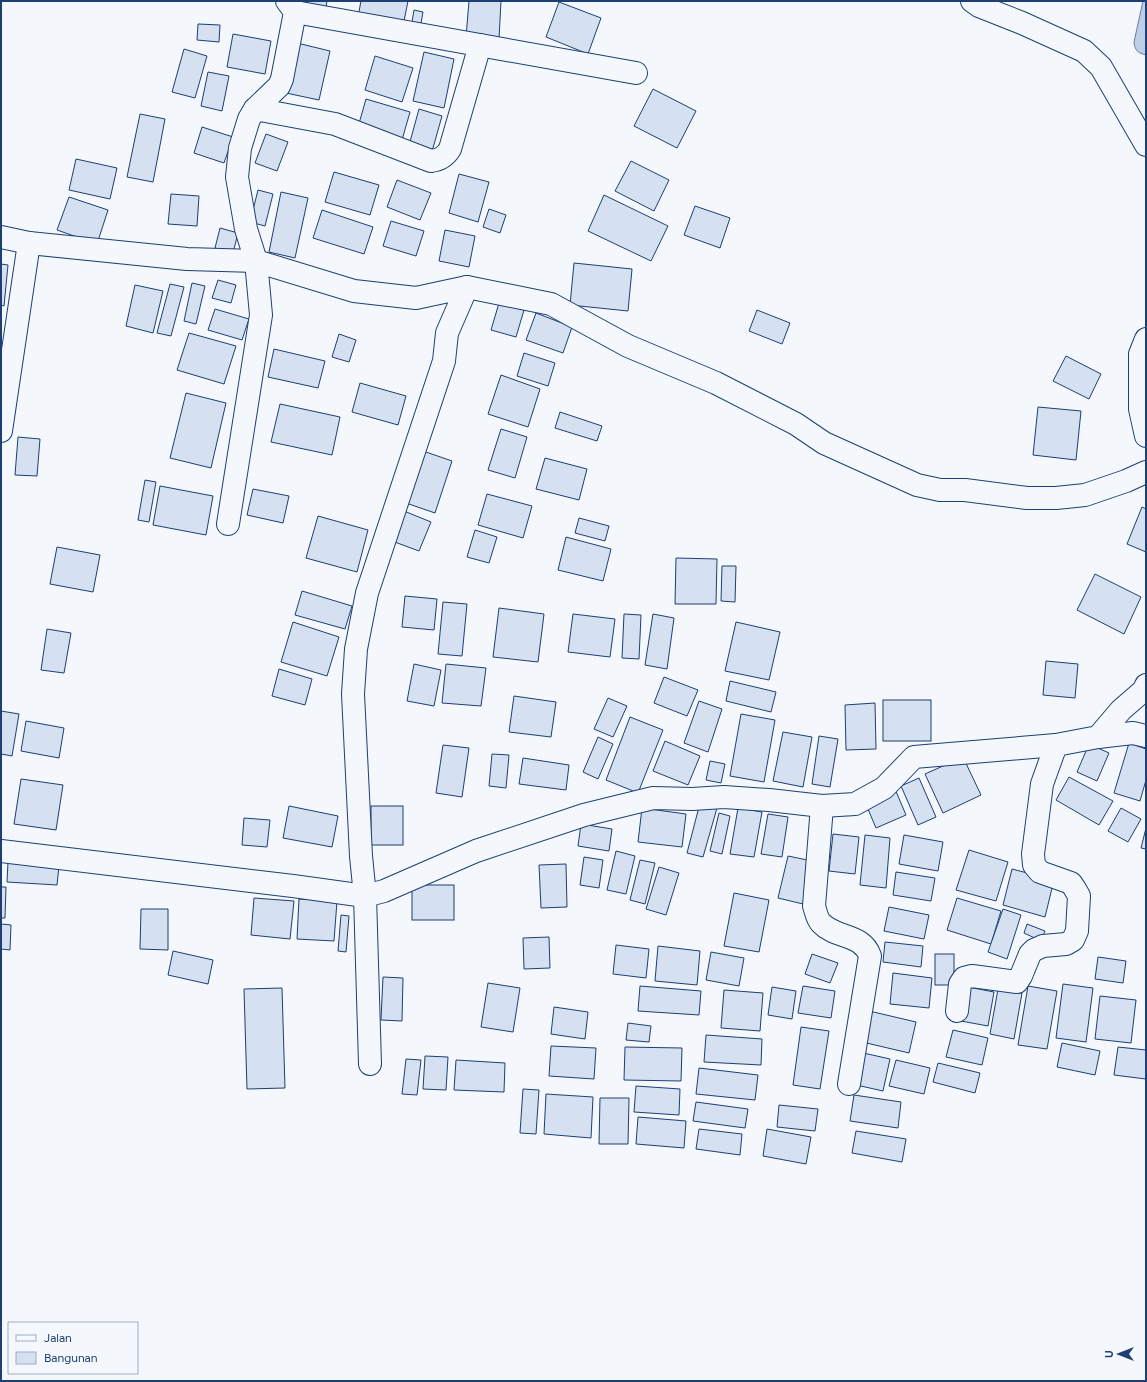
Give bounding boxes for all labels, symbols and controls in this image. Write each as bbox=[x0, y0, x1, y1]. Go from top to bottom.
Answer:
legend bbox=[8, 1322, 138, 1374]
text: Jalan bbox=[44, 1331, 72, 1345]
north arrow bbox=[1099, 1334, 1139, 1374]
text: U bbox=[1103, 1350, 1116, 1358]
text: Bangunan bbox=[44, 1351, 98, 1365]

